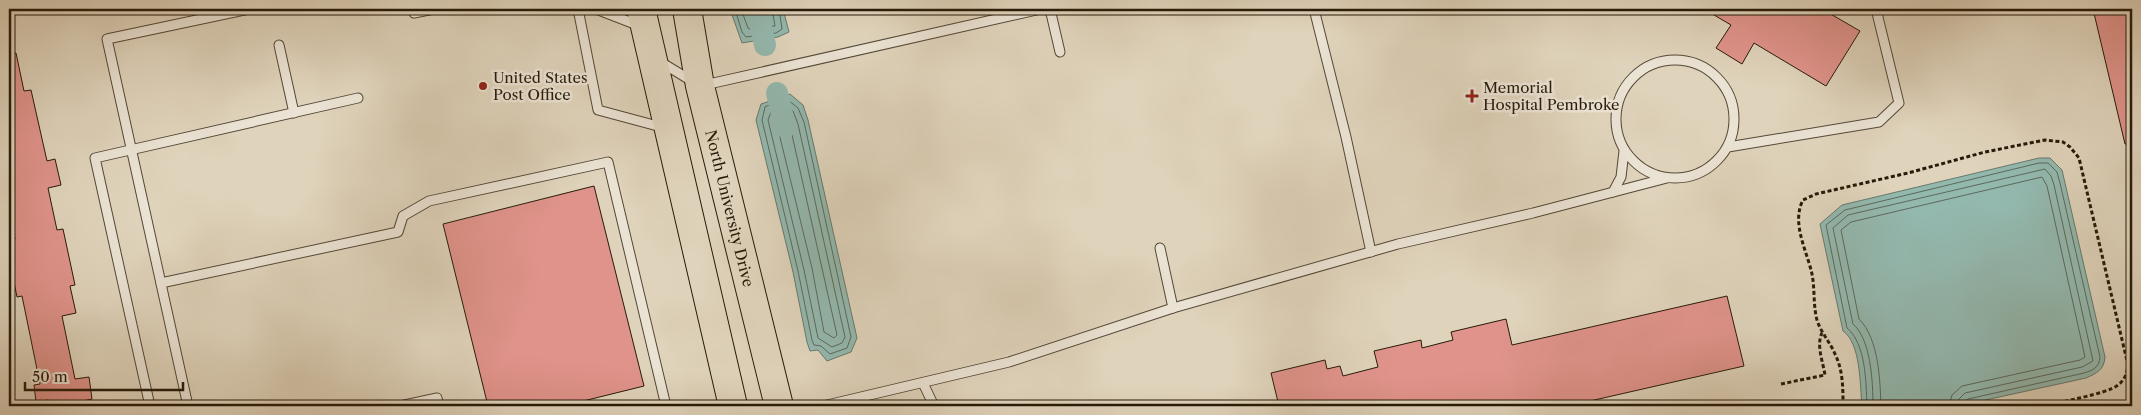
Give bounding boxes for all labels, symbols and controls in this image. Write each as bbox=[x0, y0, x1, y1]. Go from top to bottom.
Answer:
place label: United States Post Office bbox=[493, 68, 587, 104]
place label: Memorial Hospital Pembroke bbox=[1483, 78, 1619, 114]
marker: United States Post Office bbox=[477, 80, 489, 92]
marker: Memorial Hospital Pembroke bbox=[1465, 89, 1479, 103]
street label: North University Drive bbox=[702, 128, 759, 289]
scale bar bbox=[25, 360, 182, 392]
text: 50 m bbox=[32, 367, 68, 386]

